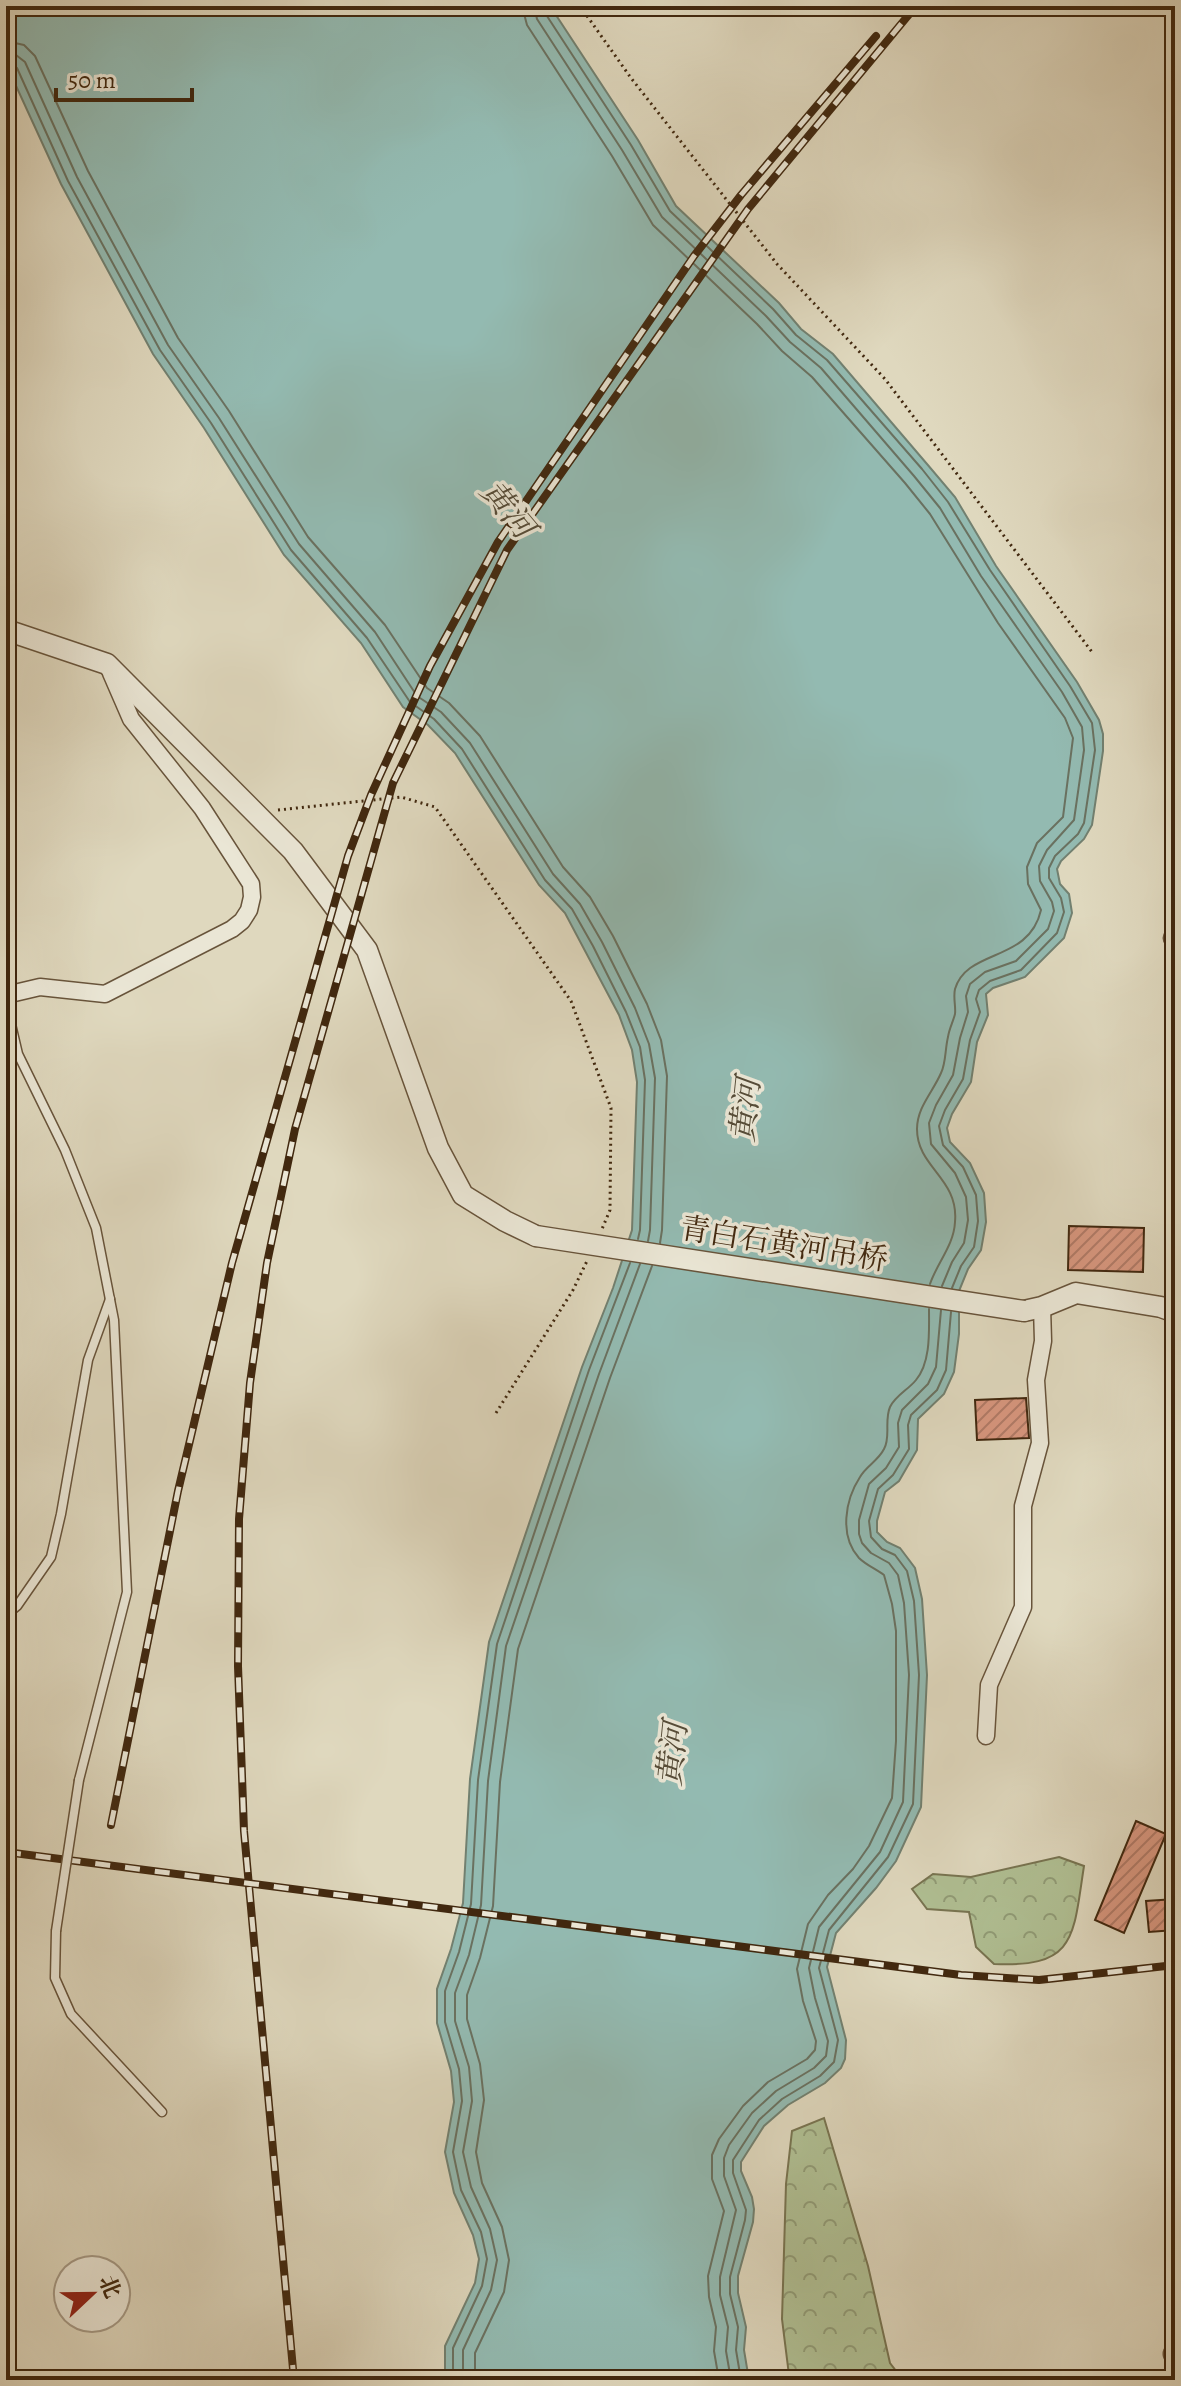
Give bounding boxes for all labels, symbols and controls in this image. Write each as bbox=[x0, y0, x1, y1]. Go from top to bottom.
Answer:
scale bar bbox=[56, 52, 192, 102]
text: 50 m bbox=[68, 64, 116, 96]
water label: 黄河 bbox=[471, 470, 549, 551]
water label: 黄河 bbox=[720, 1071, 771, 1144]
street label: 青白石黄河吊桥 bbox=[677, 1208, 891, 1280]
water label: 黄河 bbox=[647, 1715, 698, 1788]
north arrow bbox=[52, 2254, 132, 2334]
text: 北 bbox=[92, 2271, 128, 2303]

